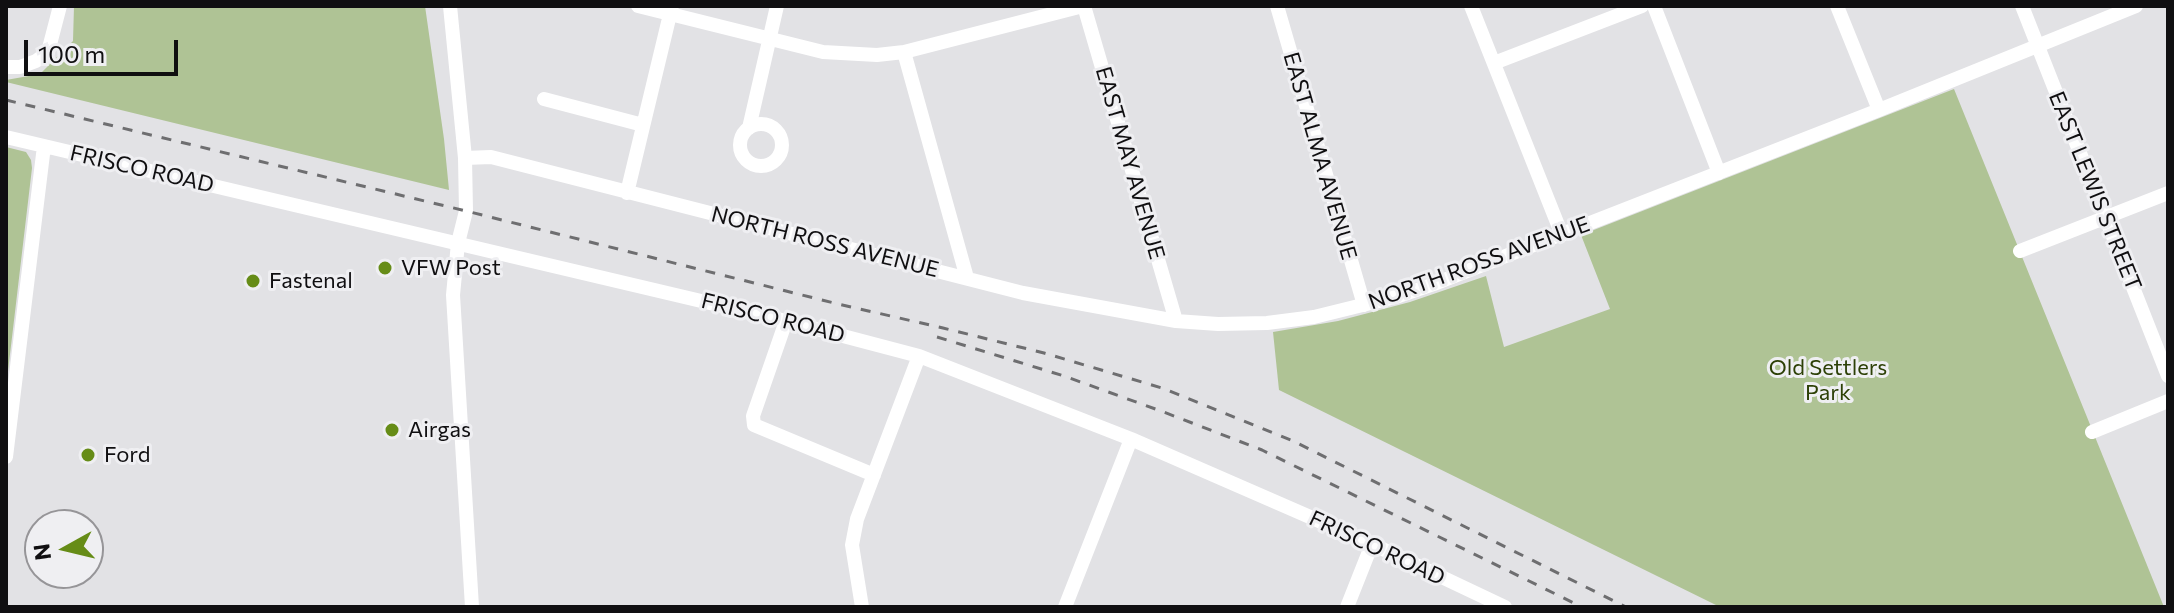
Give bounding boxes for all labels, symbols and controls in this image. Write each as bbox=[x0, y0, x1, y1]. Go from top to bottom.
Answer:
scale bar bbox=[28, 24, 182, 74]
text: 100 m bbox=[38, 39, 105, 68]
street label: EAST ALMA AVENUE bbox=[1278, 49, 1362, 263]
street label: EAST MAY AVENUE bbox=[1090, 63, 1170, 263]
street label: EAST LEWIS STREET bbox=[2043, 88, 2147, 294]
street label: FRISCO ROAD bbox=[68, 140, 216, 198]
street label: NORTH ROSS AVENUE bbox=[709, 201, 941, 283]
street label: NORTH ROSS AVENUE bbox=[1365, 211, 1593, 315]
place label: VFW Post bbox=[401, 255, 501, 281]
marker: VFW Post bbox=[376, 259, 394, 277]
place label: Fastenal bbox=[269, 268, 353, 294]
marker: Fastenal bbox=[244, 272, 262, 290]
street label: FRISCO ROAD bbox=[699, 287, 847, 349]
park label: Old Settlers Park bbox=[1769, 355, 1887, 406]
place label: Airgas bbox=[408, 417, 471, 443]
marker: Airgas bbox=[383, 421, 401, 439]
place label: Ford bbox=[104, 442, 150, 468]
marker: Ford bbox=[79, 446, 97, 464]
street label: FRISCO ROAD bbox=[1305, 505, 1449, 591]
north arrow bbox=[24, 509, 104, 589]
text: N bbox=[27, 542, 56, 562]

